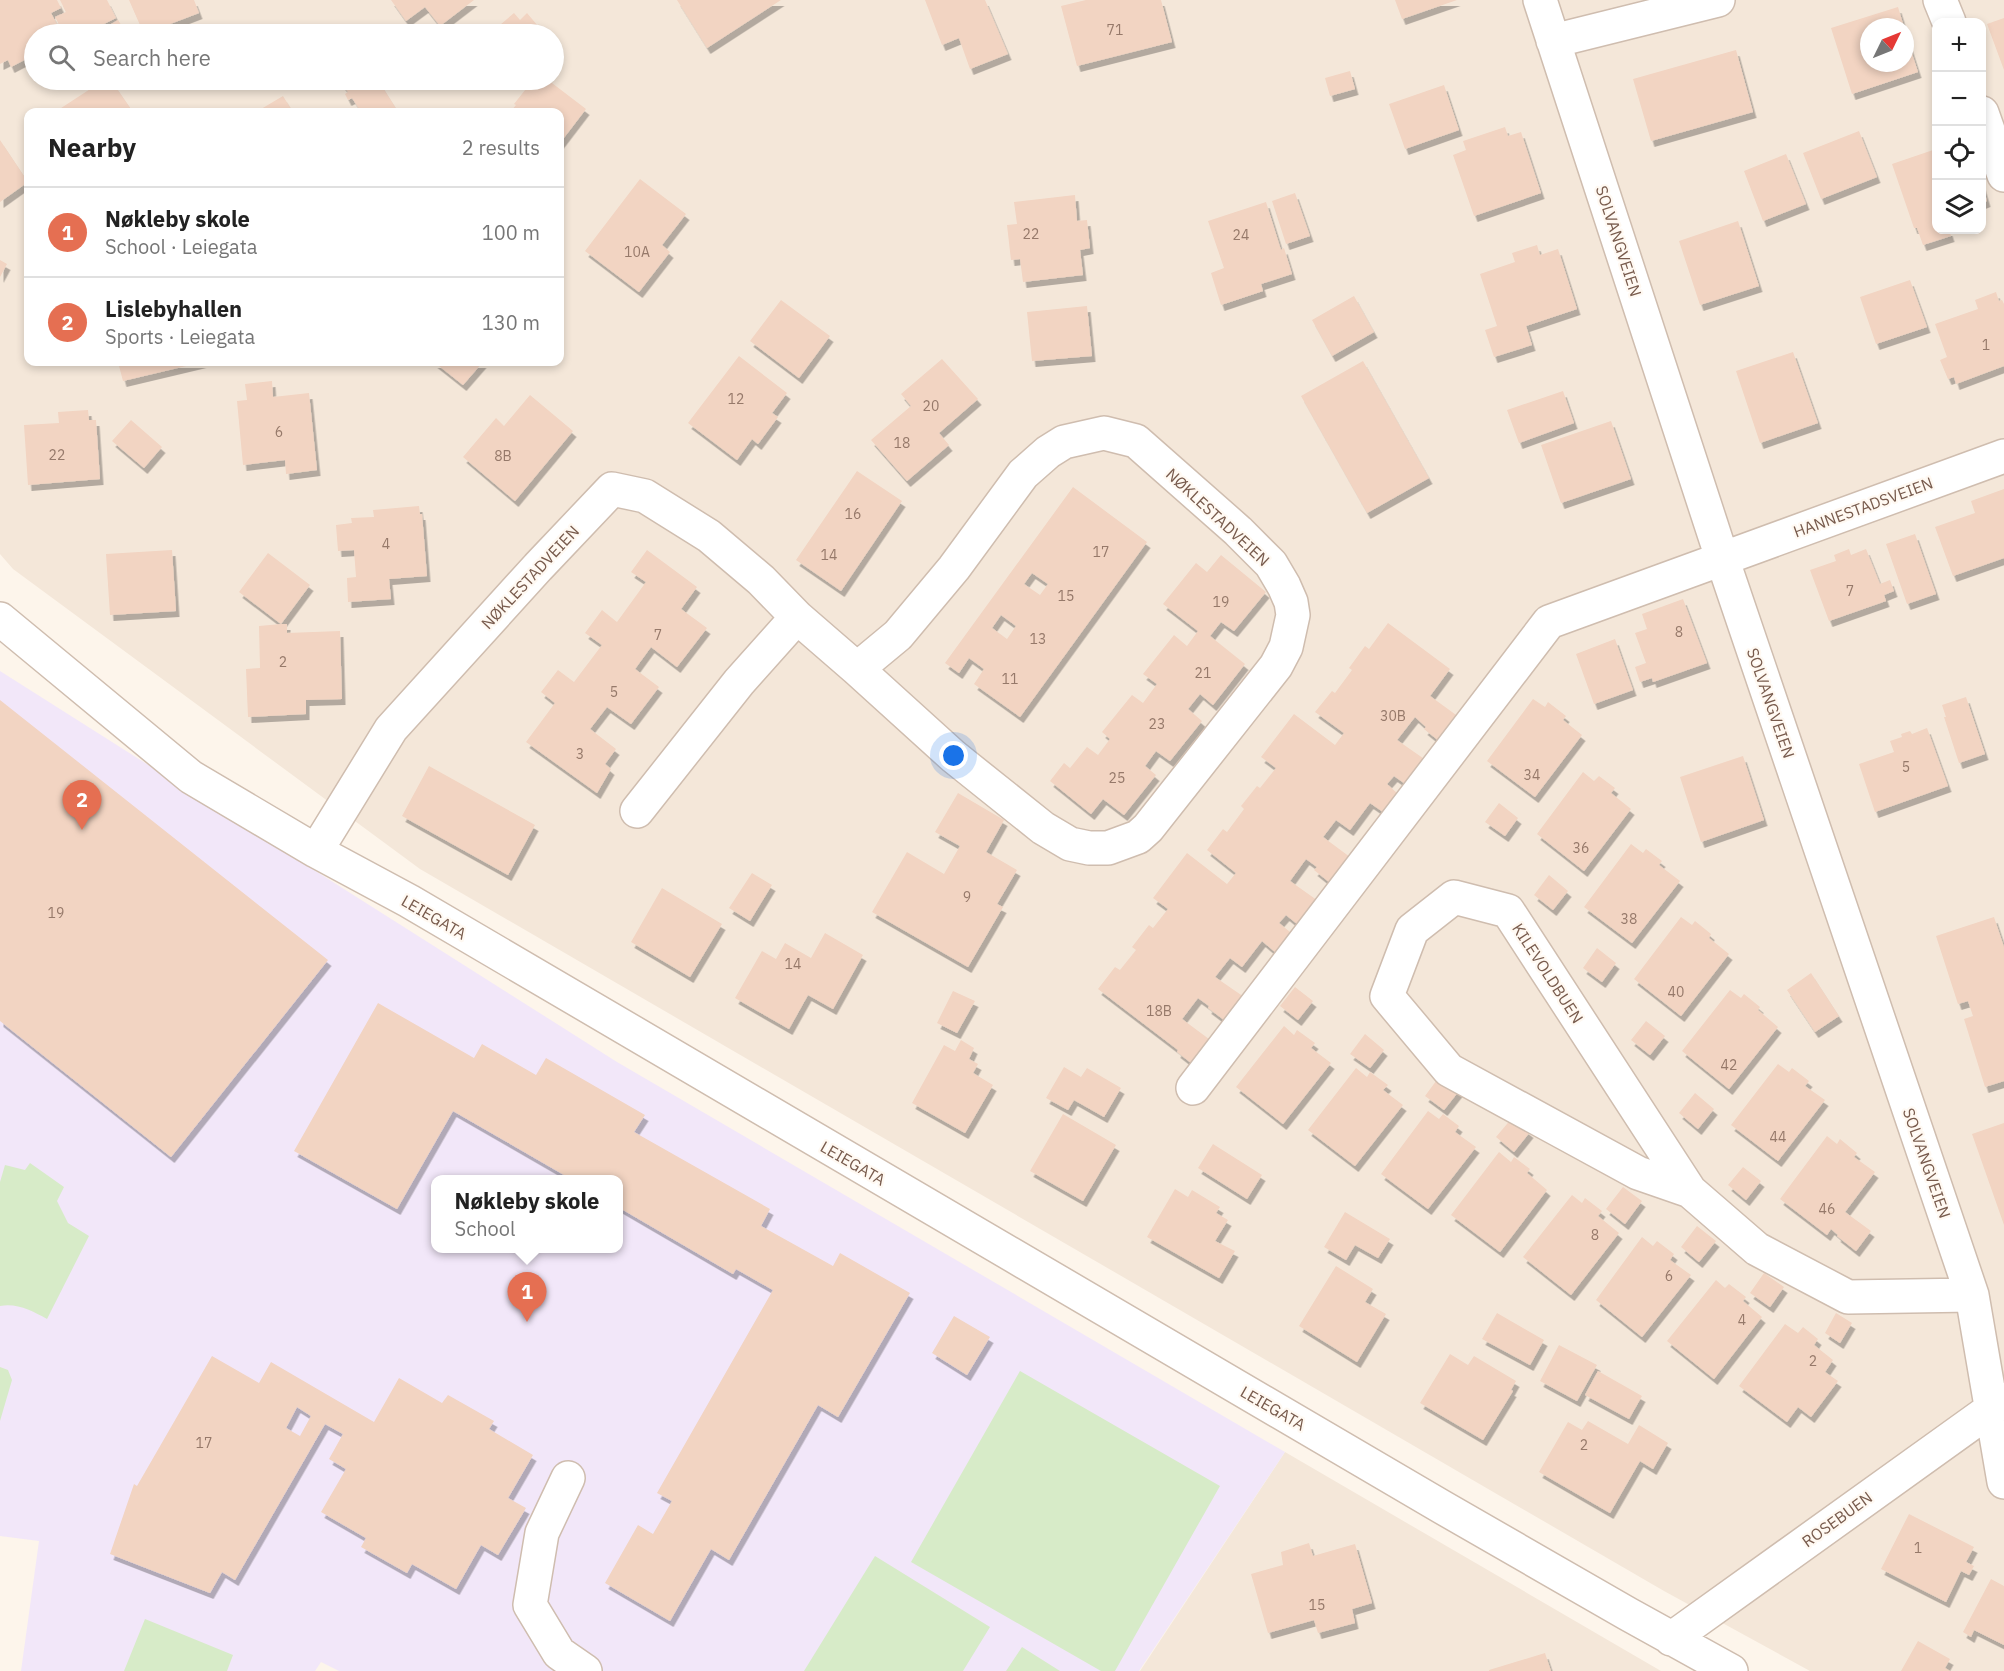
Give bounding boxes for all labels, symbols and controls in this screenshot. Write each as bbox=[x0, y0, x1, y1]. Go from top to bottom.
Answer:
north arrow bbox=[1860, 18, 1914, 72]
map controls bbox=[1932, 18, 1986, 234]
button: + bbox=[1932, 18, 1986, 72]
house number: 71 bbox=[1107, 21, 1123, 39]
search box bbox=[24, 24, 564, 90]
icon: search bbox=[45, 41, 78, 74]
text: Search here bbox=[93, 43, 211, 72]
button: − bbox=[1932, 72, 1986, 126]
button: locate bbox=[1932, 126, 1986, 180]
text: Nearby bbox=[48, 130, 136, 164]
text: 2 results bbox=[462, 134, 540, 161]
button: layers bbox=[1932, 180, 1986, 234]
street label: SOLVANGVEIEN bbox=[1592, 183, 1646, 299]
text: Nøkleby skole bbox=[105, 204, 250, 233]
text: 1 bbox=[62, 219, 74, 246]
text: 100 m bbox=[482, 219, 540, 246]
house number: 22 bbox=[1023, 225, 1039, 243]
house number: 24 bbox=[1233, 226, 1249, 244]
text: School · Leiegata bbox=[105, 233, 258, 260]
house number: 10A bbox=[624, 243, 650, 261]
text: Lislebyhallen bbox=[105, 294, 242, 323]
text: 2 bbox=[62, 309, 74, 336]
text: 130 m bbox=[482, 309, 540, 336]
text: Sports · Leiegata bbox=[105, 323, 255, 350]
house number: 1 bbox=[1982, 336, 1990, 354]
house number: 12 bbox=[728, 390, 744, 408]
house number: 20 bbox=[923, 397, 939, 415]
house number: 6 bbox=[275, 423, 283, 441]
house number: 18 bbox=[894, 434, 910, 452]
house number: 22 bbox=[49, 446, 65, 464]
house number: 8B bbox=[494, 447, 512, 465]
street label: NØKLESTADVEIEN bbox=[1162, 464, 1274, 570]
street label: HANNESTADSVEIEN bbox=[1790, 472, 1936, 542]
house number: 16 bbox=[845, 505, 861, 523]
street label: NØKLESTADVEIEN bbox=[477, 521, 583, 633]
house number: 4 bbox=[382, 535, 390, 553]
house number: 17 bbox=[1093, 543, 1109, 561]
house number: 14 bbox=[821, 546, 837, 564]
house number: 7 bbox=[1846, 582, 1854, 600]
house number: 15 bbox=[1058, 587, 1074, 605]
house number: 19 bbox=[1213, 593, 1229, 611]
house number: 8 bbox=[1675, 623, 1683, 641]
house number: 7 bbox=[654, 626, 662, 644]
house number: 13 bbox=[1030, 630, 1046, 648]
street label: SOLVANGVEIEN bbox=[1743, 645, 1799, 761]
house number: 2 bbox=[279, 653, 287, 671]
house number: 21 bbox=[1195, 664, 1211, 682]
house number: 11 bbox=[1002, 670, 1018, 688]
house number: 5 bbox=[610, 683, 618, 701]
house number: 30B bbox=[1380, 707, 1406, 725]
house number: 23 bbox=[1149, 715, 1165, 733]
your location bbox=[939, 741, 968, 770]
house number: 3 bbox=[576, 745, 584, 763]
house number: 5 bbox=[1902, 758, 1910, 776]
house number: 34 bbox=[1524, 766, 1540, 784]
house number: 25 bbox=[1109, 769, 1125, 787]
pin: 2 bbox=[62, 780, 101, 830]
house number: 36 bbox=[1573, 839, 1589, 857]
house number: 9 bbox=[963, 888, 971, 906]
street label: LEIEGATA bbox=[398, 890, 470, 944]
house number: 19 bbox=[48, 904, 64, 922]
house number: 38 bbox=[1621, 910, 1637, 928]
street label: KILEVOLDBUEN bbox=[1508, 919, 1588, 1027]
house number: 14 bbox=[785, 955, 801, 973]
house number: 40 bbox=[1668, 983, 1684, 1001]
house number: 18B bbox=[1146, 1002, 1172, 1020]
house number: 42 bbox=[1721, 1056, 1737, 1074]
street label: SOLVANGVEIEN bbox=[1899, 1105, 1955, 1221]
house number: 44 bbox=[1770, 1128, 1786, 1146]
street label: LEIEGATA bbox=[817, 1136, 889, 1190]
popup bbox=[431, 1175, 623, 1253]
text: Nøkleby skole bbox=[455, 1186, 599, 1215]
house number: 46 bbox=[1819, 1200, 1835, 1218]
text: School bbox=[455, 1215, 515, 1242]
house number: 8 bbox=[1591, 1226, 1599, 1244]
house number: 6 bbox=[1665, 1267, 1673, 1285]
pin: 1 bbox=[508, 1272, 546, 1322]
house number: 4 bbox=[1738, 1311, 1746, 1329]
house number: 2 bbox=[1809, 1352, 1817, 1370]
street label: LEIEGATA bbox=[1237, 1381, 1309, 1435]
house number: 17 bbox=[196, 1434, 212, 1452]
house number: 2 bbox=[1580, 1436, 1588, 1454]
street label: ROSEBUEN bbox=[1798, 1487, 1876, 1551]
house number: 1 bbox=[1914, 1539, 1922, 1557]
house number: 15 bbox=[1309, 1596, 1325, 1614]

